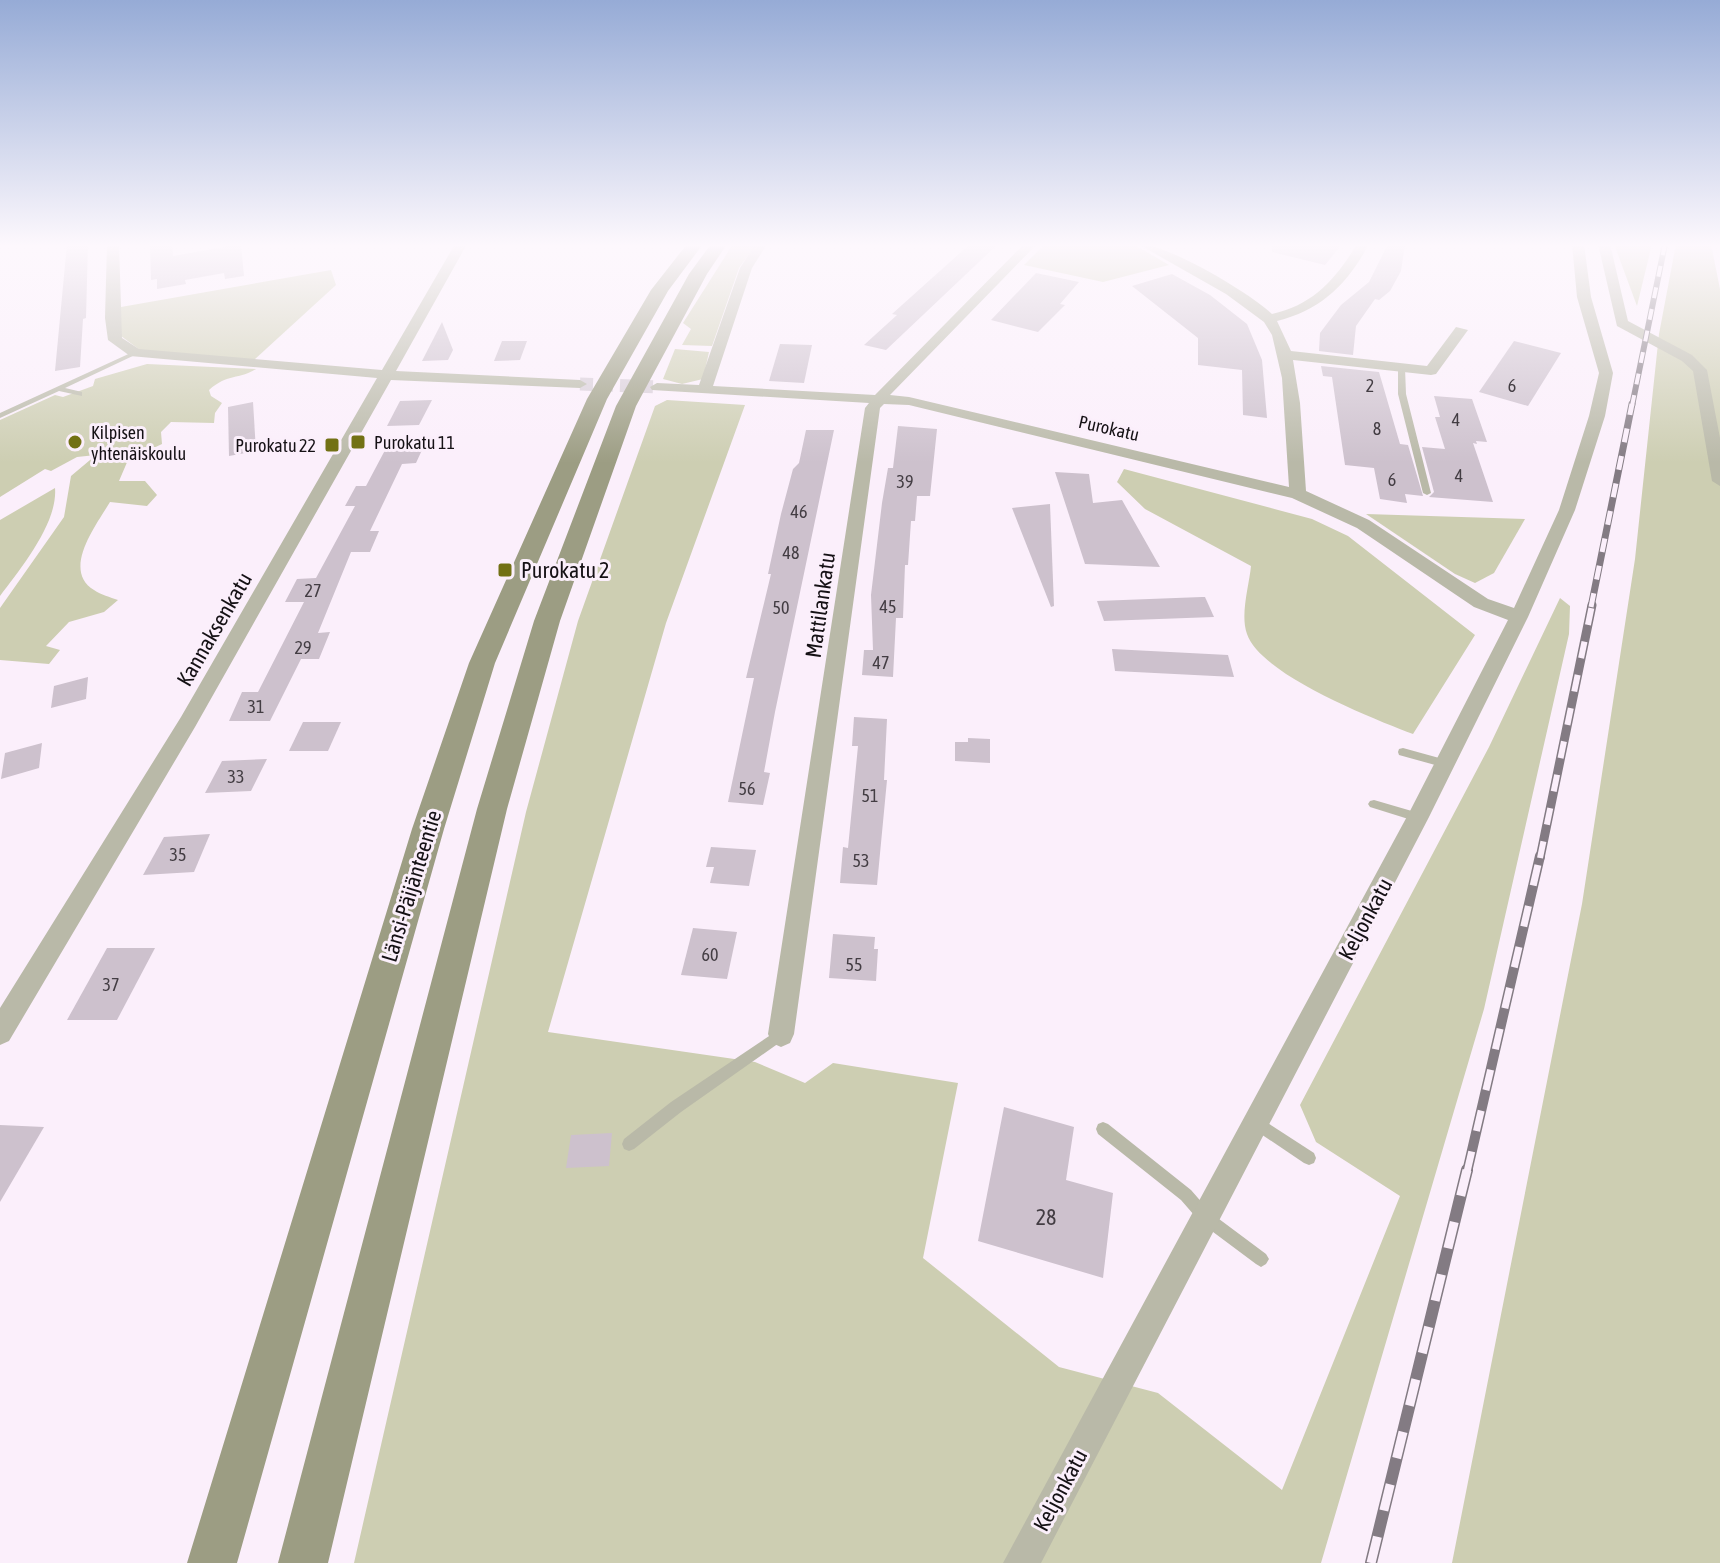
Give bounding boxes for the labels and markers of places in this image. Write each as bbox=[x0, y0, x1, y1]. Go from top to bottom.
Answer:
place label: Kilpisen yhtenäiskoulu bbox=[91, 422, 186, 464]
place label: Purokatu 11 bbox=[374, 432, 455, 453]
marker: Kilpisen yhtenäiskoulu bbox=[66, 433, 84, 451]
marker: Purokatu 11 bbox=[349, 433, 367, 451]
place label: Purokatu 22 bbox=[235, 435, 316, 456]
marker: Purokatu 22 bbox=[323, 436, 341, 454]
place label: Purokatu 2 bbox=[521, 557, 609, 583]
marker: Purokatu 2 bbox=[496, 561, 514, 579]

